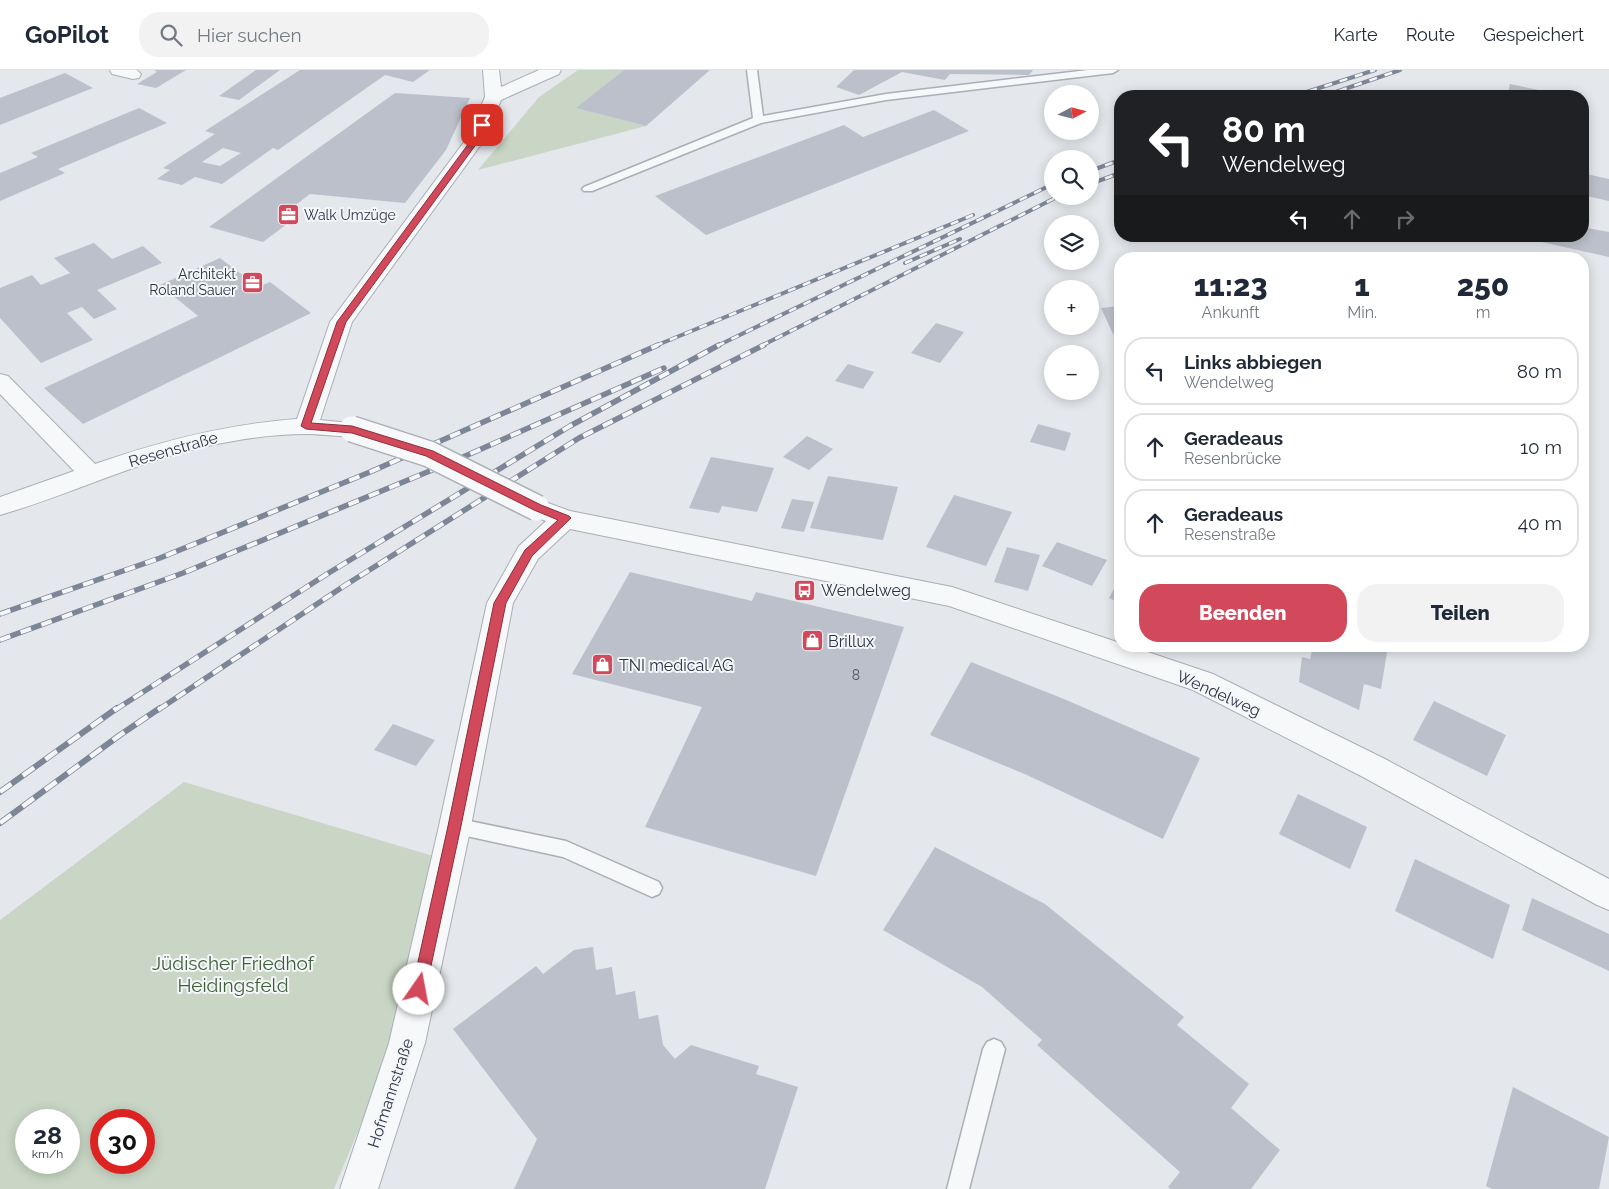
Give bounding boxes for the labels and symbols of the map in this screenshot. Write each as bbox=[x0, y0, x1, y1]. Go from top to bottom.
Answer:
north arrow bbox=[1044, 85, 1099, 140]
pin bbox=[461, 104, 503, 146]
office icon: Walk Umzüge bbox=[276, 203, 300, 227]
place label: Walk Umzüge bbox=[304, 207, 396, 223]
place label: Architekt Roland Sauer bbox=[149, 266, 236, 298]
office icon: Architekt Roland Sauer bbox=[240, 270, 264, 294]
street label: Resenstraße bbox=[126, 428, 220, 471]
bus stop icon: Wendelweg bbox=[793, 578, 817, 602]
place label: Wendelweg bbox=[821, 581, 911, 600]
shop icon: Brillux bbox=[800, 629, 824, 653]
place label: Brillux bbox=[828, 632, 874, 651]
shop icon: TNI medical AG bbox=[591, 653, 615, 677]
place label: TNI medical AG bbox=[619, 656, 734, 675]
house number: 8 bbox=[852, 667, 860, 683]
street label: Wendelweg bbox=[1174, 667, 1264, 720]
park label: Jüdischer Friedhof Heidingsfeld bbox=[152, 952, 315, 996]
position arrow bbox=[392, 962, 444, 1014]
street label: Hofmannstraße bbox=[364, 1036, 417, 1150]
speed limit sign: 30 bbox=[90, 1109, 155, 1174]

